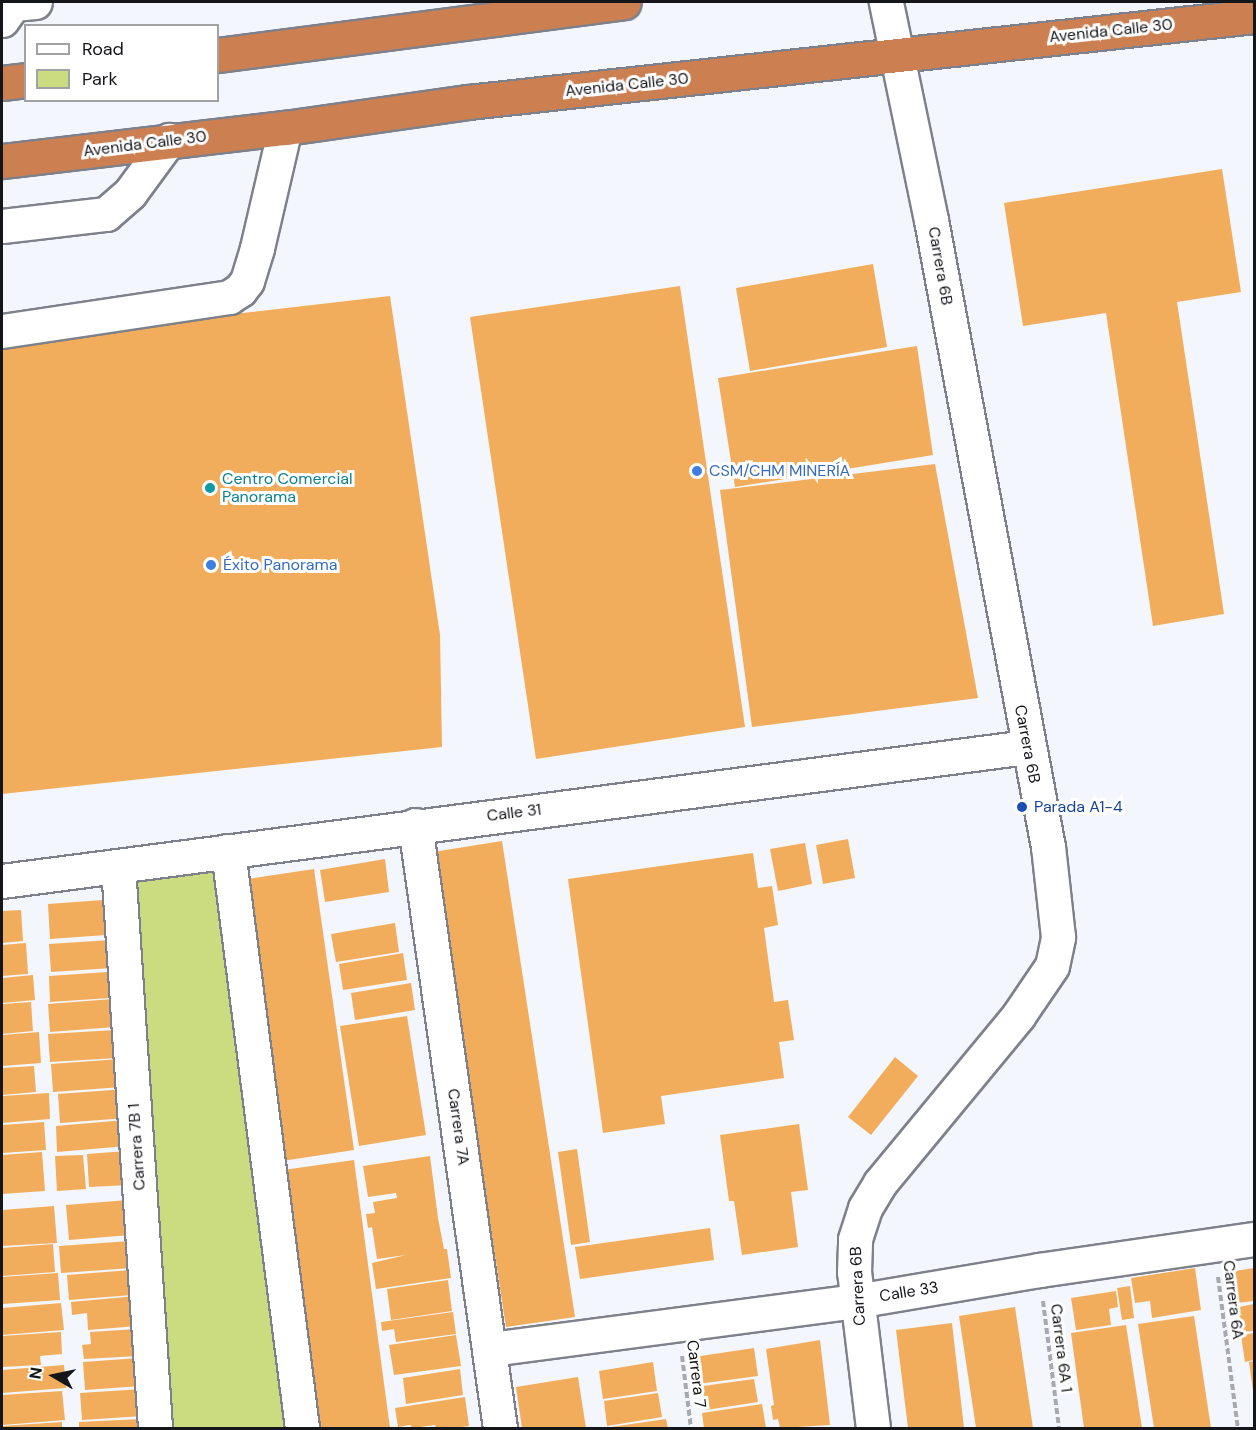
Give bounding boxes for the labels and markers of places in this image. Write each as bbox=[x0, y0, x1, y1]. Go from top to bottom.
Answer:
place label: CSM/CHM MINERÍA bbox=[709, 461, 850, 481]
marker: CSM/CHM MINERÍA bbox=[690, 464, 704, 478]
place label: Centro Comercial Panorama bbox=[222, 469, 353, 507]
marker: Centro Comercial Panorama bbox=[203, 481, 217, 495]
place label: Éxito Panorama bbox=[223, 555, 337, 575]
marker: Éxito Panorama bbox=[204, 558, 218, 572]
place label: Parada A1-4 bbox=[1034, 797, 1123, 817]
marker: Parada A1-4 bbox=[1015, 800, 1029, 814]

